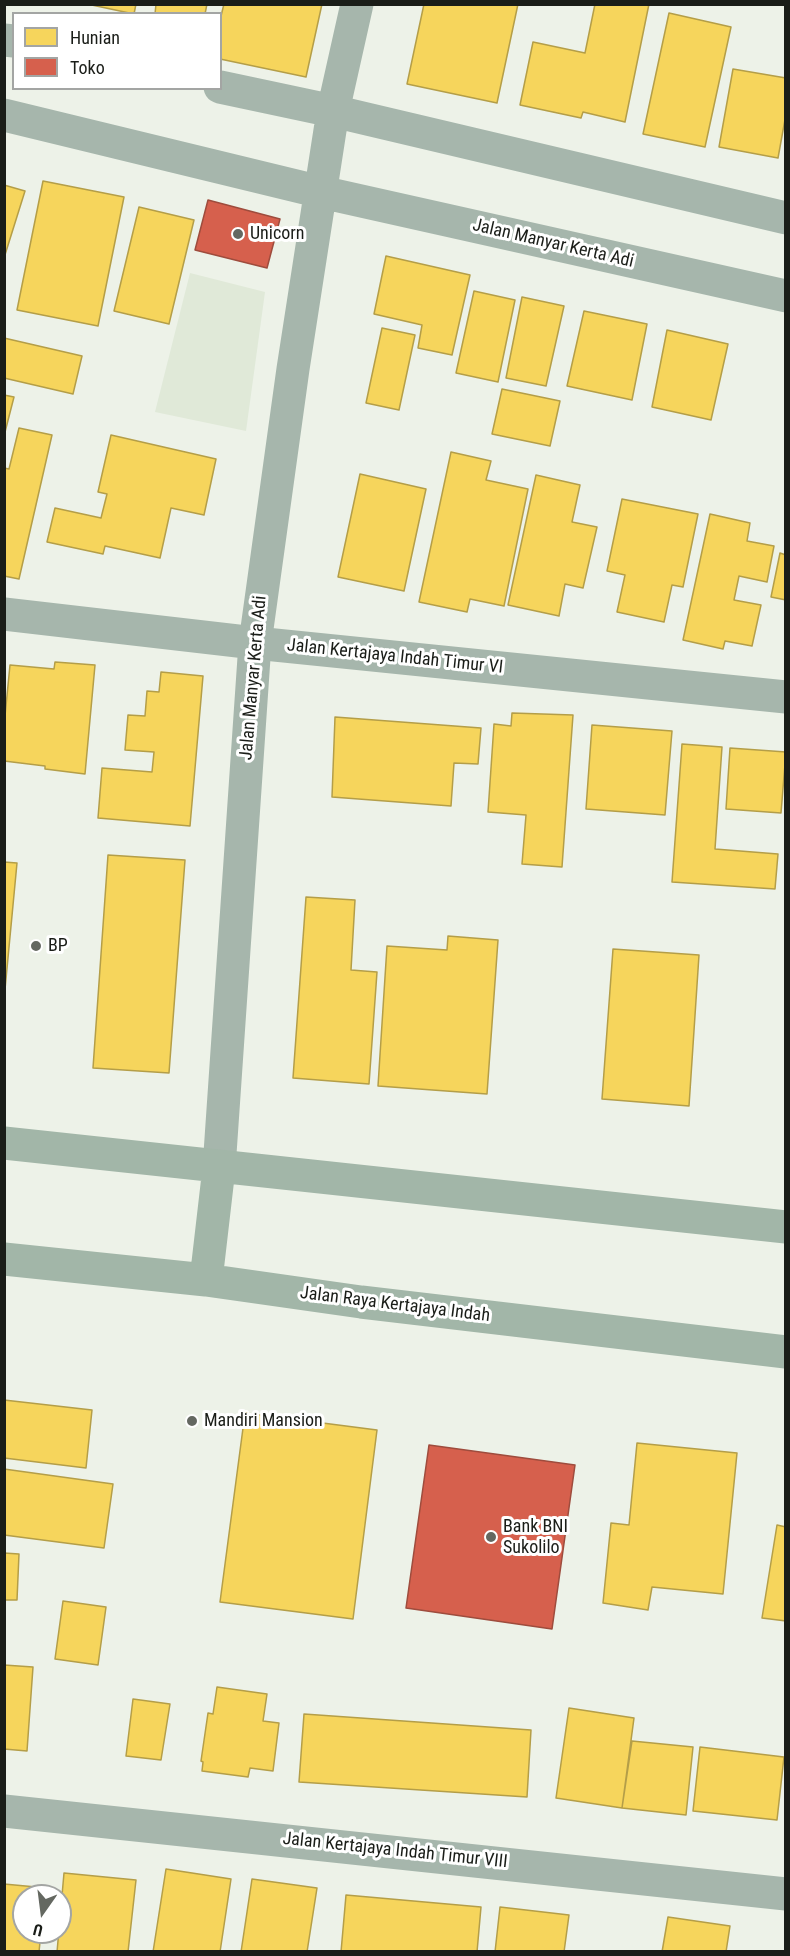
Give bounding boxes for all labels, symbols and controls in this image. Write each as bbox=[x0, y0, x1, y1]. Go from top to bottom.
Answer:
legend bbox=[12, 12, 222, 90]
text: Hunian bbox=[70, 27, 120, 48]
text: Toko bbox=[70, 57, 105, 78]
street label: Jalan Manyar Kerta Adi bbox=[470, 215, 636, 273]
place label: Unicorn bbox=[250, 223, 305, 245]
marker: Unicorn bbox=[231, 227, 245, 241]
street label: Jalan Manyar Kerta Adi bbox=[236, 595, 272, 761]
street label: Jalan Kertajaya Indah Timur VI bbox=[286, 635, 504, 679]
place label: BP bbox=[48, 935, 68, 957]
marker: BP bbox=[29, 939, 43, 953]
street label: Jalan Raya Kertajaya Indah bbox=[299, 1283, 491, 1327]
place label: Mandiri Mansion bbox=[204, 1410, 323, 1432]
marker: Mandiri Mansion bbox=[185, 1414, 199, 1428]
place label: Bank BNI Sukolilo bbox=[503, 1516, 568, 1558]
marker: Bank BNI Sukolilo bbox=[484, 1530, 498, 1544]
street label: Jalan Kertajaya Indah Timur VIII bbox=[281, 1828, 509, 1874]
north arrow bbox=[12, 1884, 72, 1944]
text: U bbox=[31, 1920, 45, 1940]

